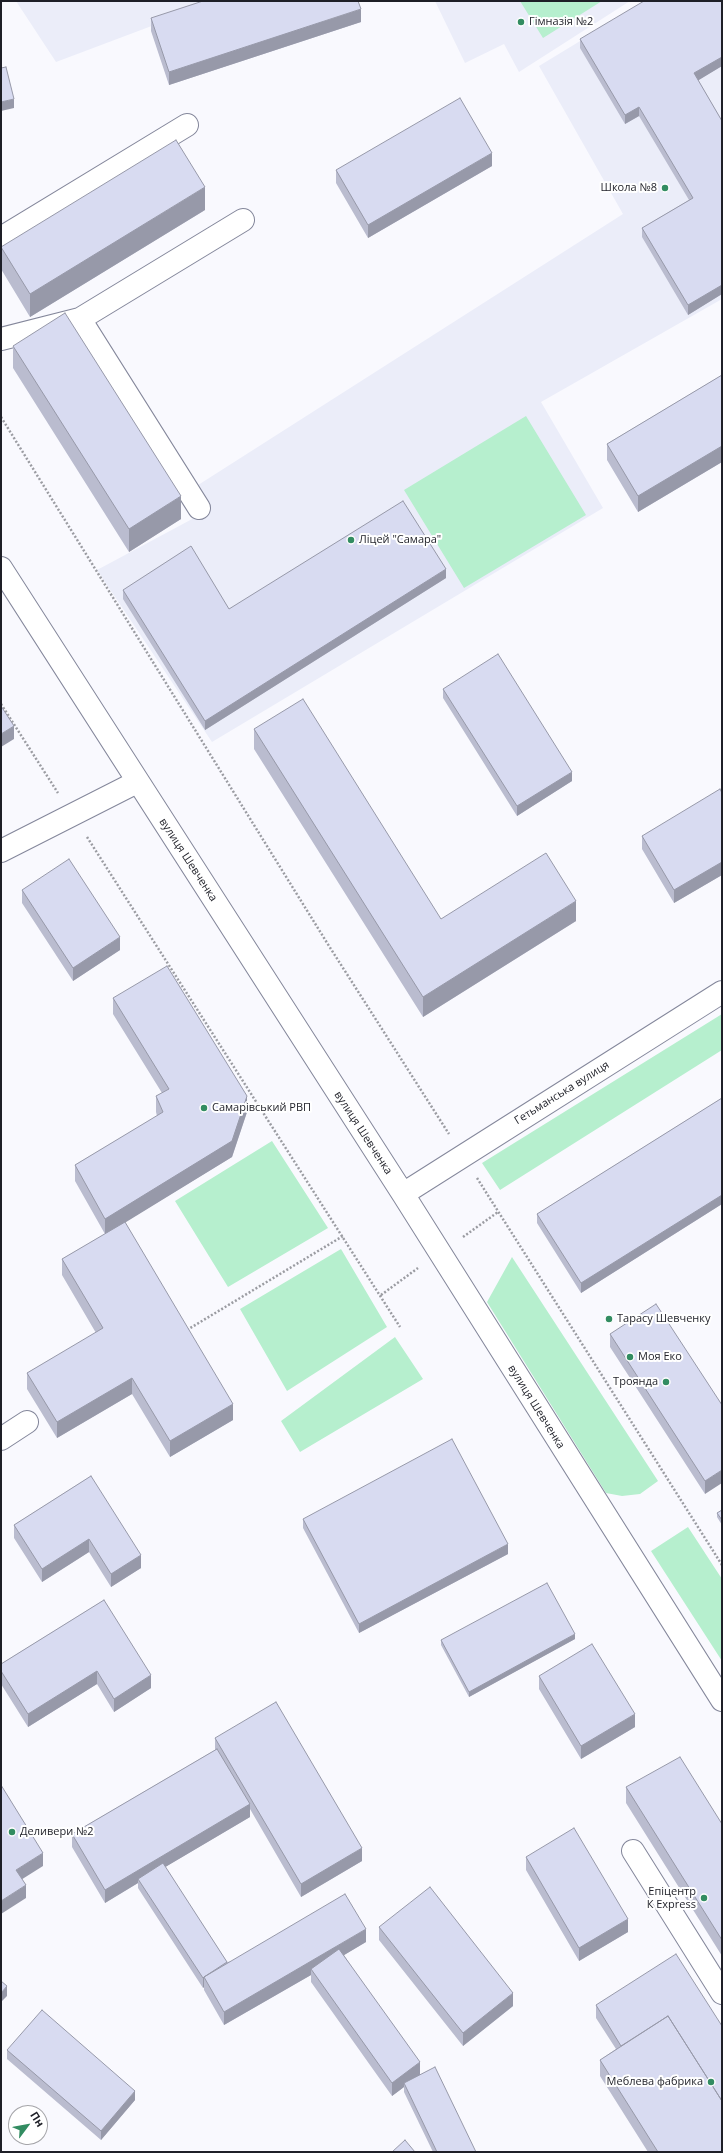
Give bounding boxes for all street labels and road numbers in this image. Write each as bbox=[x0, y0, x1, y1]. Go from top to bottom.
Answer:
street label: вулиця Шевченка bbox=[156, 816, 220, 904]
street label: Гетьманська вулиця bbox=[512, 1058, 612, 1128]
street label: вулиця Шевченка bbox=[331, 1089, 395, 1177]
street label: вулиця Шевченка bbox=[505, 1363, 567, 1451]

